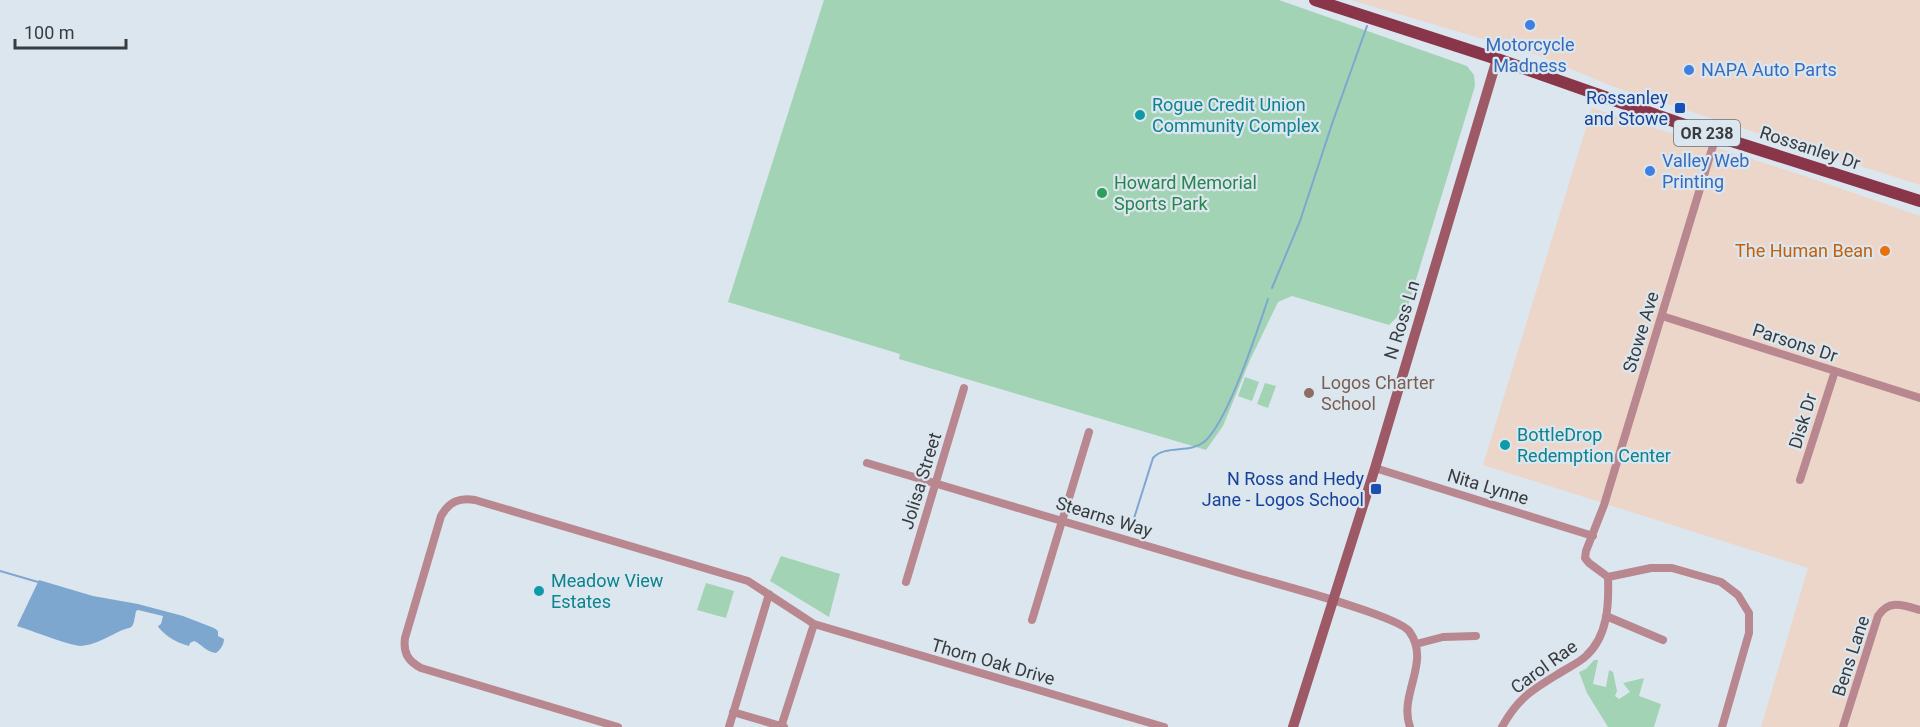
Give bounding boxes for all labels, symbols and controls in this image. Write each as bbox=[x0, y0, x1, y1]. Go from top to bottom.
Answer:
scale bar bbox=[15, 12, 126, 50]
marker: Motorcycle Madness bbox=[1523, 18, 1537, 32]
text: 100 m bbox=[24, 22, 75, 43]
place label: Motorcycle Madness bbox=[1485, 34, 1575, 76]
place label: NAPA Auto Parts bbox=[1701, 59, 1837, 80]
marker: NAPA Auto Parts bbox=[1682, 63, 1696, 77]
place label: Rossanley and Stowe bbox=[1584, 87, 1668, 129]
place label: Rogue Credit Union Community Complex bbox=[1152, 94, 1319, 136]
marker: Rossanley and Stowe bbox=[1673, 101, 1687, 115]
marker: Rogue Credit Union Community Complex bbox=[1133, 108, 1147, 122]
road number: OR 238 bbox=[1674, 120, 1740, 146]
street label: Rossanley Dr bbox=[1757, 121, 1863, 174]
place label: Valley Web Printing bbox=[1662, 150, 1749, 192]
marker: Valley Web Printing bbox=[1643, 164, 1657, 178]
place label: Howard Memorial Sports Park bbox=[1114, 172, 1257, 214]
marker: Howard Memorial Sports Park bbox=[1095, 186, 1109, 200]
place label: The Human Bean bbox=[1735, 240, 1873, 261]
marker: The Human Bean bbox=[1878, 244, 1892, 258]
street label: N Ross Ln bbox=[1380, 278, 1423, 362]
street label: Stowe Ave bbox=[1618, 289, 1663, 375]
street label: Parsons Dr bbox=[1750, 319, 1840, 366]
place label: Logos Charter School bbox=[1321, 372, 1435, 414]
marker: Logos Charter School bbox=[1302, 386, 1316, 400]
street label: Disk Dr bbox=[1784, 391, 1821, 451]
place label: BottleDrop Redemption Center bbox=[1517, 424, 1671, 466]
street label: Jolisa Street bbox=[896, 430, 945, 532]
marker: BottleDrop Redemption Center bbox=[1498, 438, 1512, 452]
street label: Nita Lynne bbox=[1445, 464, 1531, 509]
place label: N Ross and Hedy Jane - Logos School bbox=[1202, 468, 1364, 510]
marker: N Ross and Hedy Jane - Logos School bbox=[1369, 482, 1383, 496]
street label: Stearns Way bbox=[1053, 492, 1155, 541]
place label: Meadow View Estates bbox=[551, 570, 664, 612]
marker: Meadow View Estates bbox=[532, 584, 546, 598]
street label: Bens Lane bbox=[1828, 613, 1873, 699]
street label: Thorn Oak Drive bbox=[929, 634, 1057, 689]
street label: Carol Rae bbox=[1506, 635, 1581, 698]

